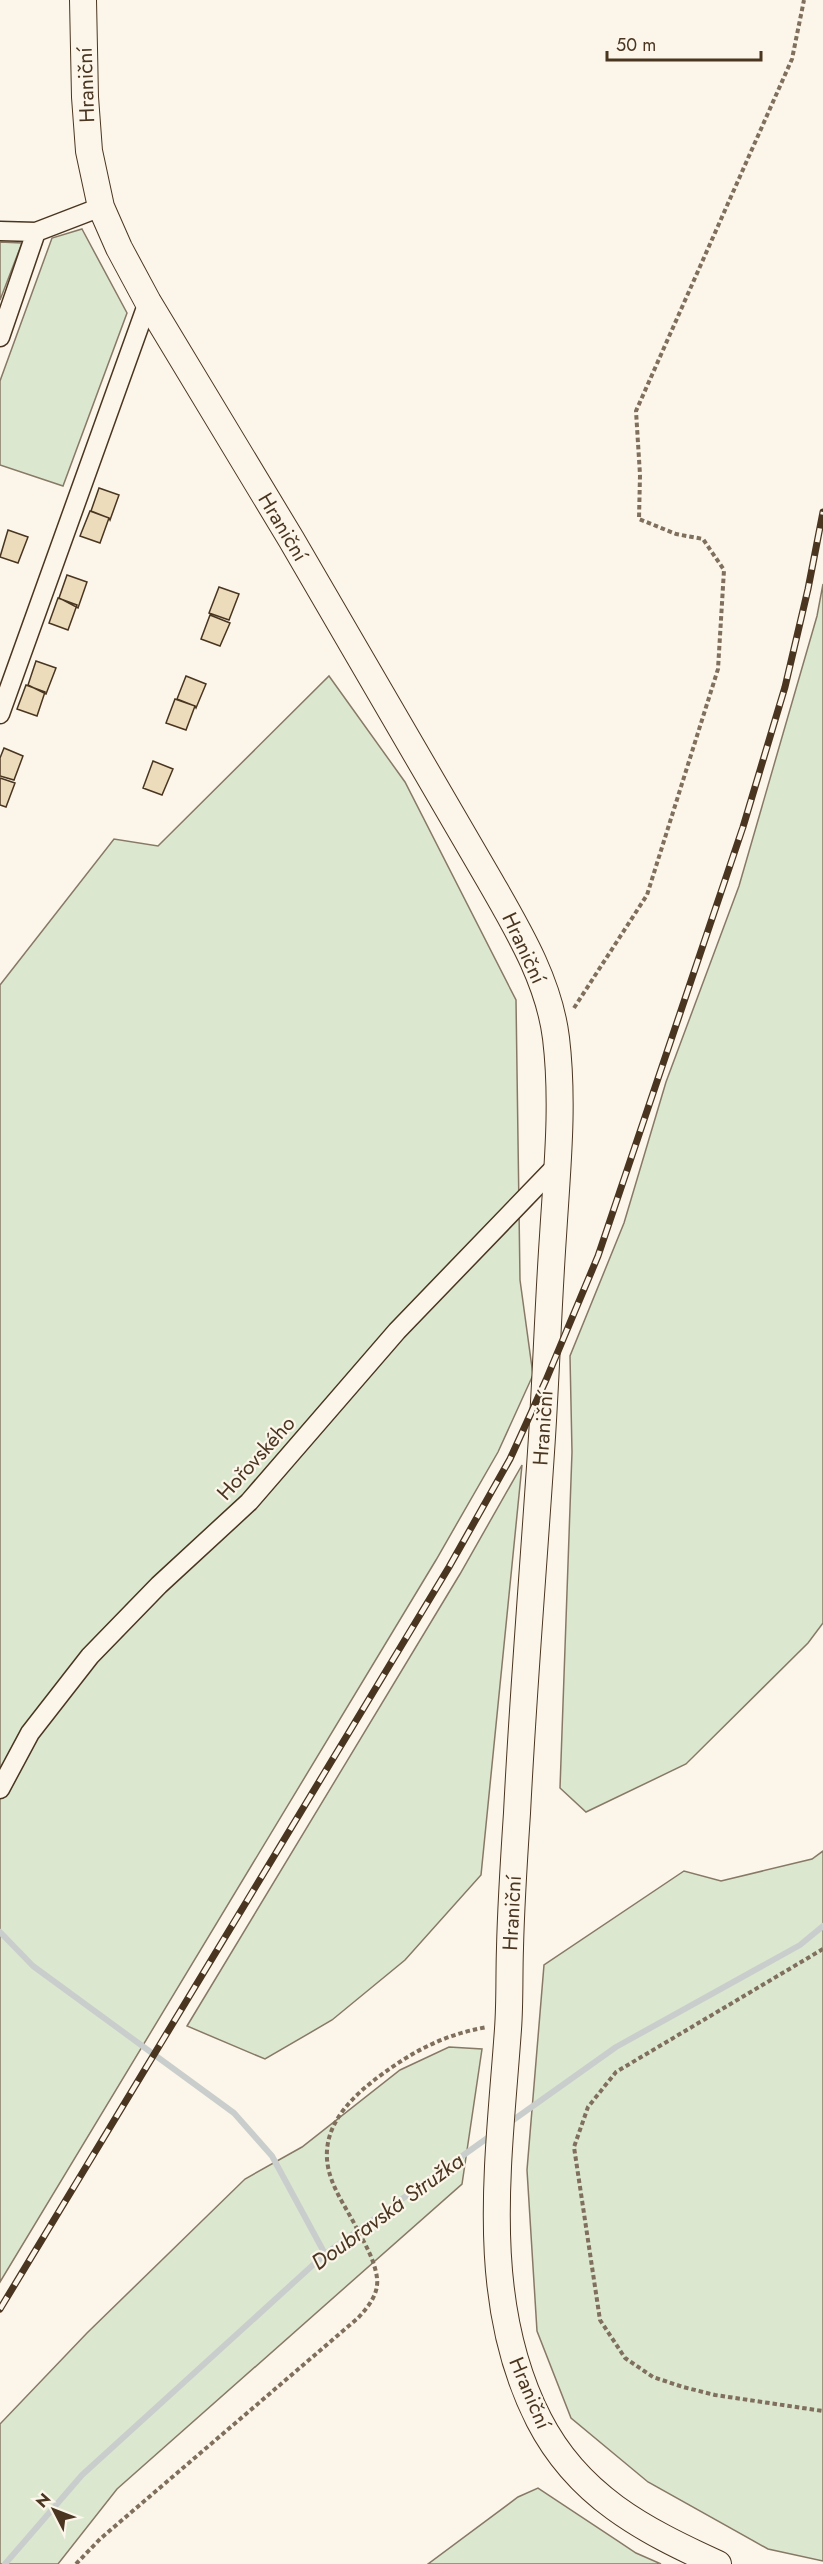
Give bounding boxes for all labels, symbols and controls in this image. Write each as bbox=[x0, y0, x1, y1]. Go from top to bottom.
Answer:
scale bar bbox=[607, 24, 762, 62]
text: 50 m bbox=[616, 32, 656, 58]
street label: Hraniční bbox=[70, 45, 102, 123]
street label: Hraniční bbox=[251, 487, 316, 568]
street label: Hraniční bbox=[494, 908, 554, 990]
street label: Hraniční bbox=[525, 1388, 561, 1467]
street label: Hořovského bbox=[210, 1409, 302, 1507]
street label: Hraniční bbox=[495, 1873, 529, 1951]
water label: Doubravská Stružka bbox=[304, 2145, 470, 2277]
street label: Hraniční bbox=[501, 2352, 559, 2435]
north arrow bbox=[24, 2480, 84, 2540]
text: N bbox=[30, 2488, 56, 2513]

